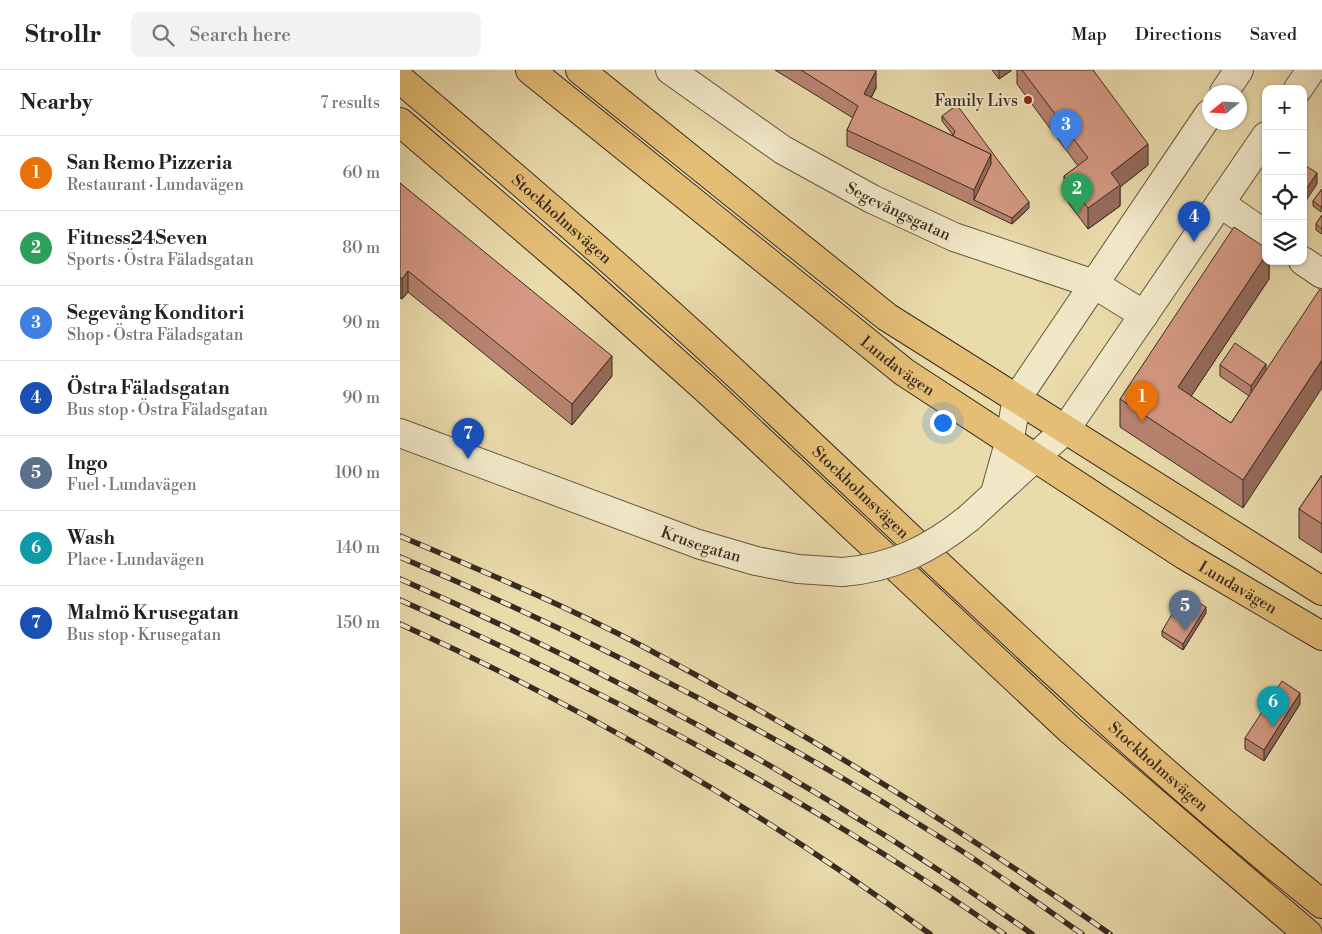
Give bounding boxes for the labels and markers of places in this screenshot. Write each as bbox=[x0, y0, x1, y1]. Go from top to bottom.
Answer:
place label: Family Livs bbox=[934, 91, 1018, 111]
marker: Family Livs bbox=[1022, 94, 1034, 106]
pin: 3 bbox=[1050, 109, 1082, 150]
pin: 2 bbox=[1061, 173, 1093, 214]
pin: 4 bbox=[1178, 201, 1210, 242]
pin: 1 bbox=[1126, 381, 1158, 422]
pin: 7 bbox=[452, 418, 484, 459]
pin: 5 bbox=[1169, 590, 1201, 631]
pin: 6 bbox=[1257, 686, 1289, 727]

